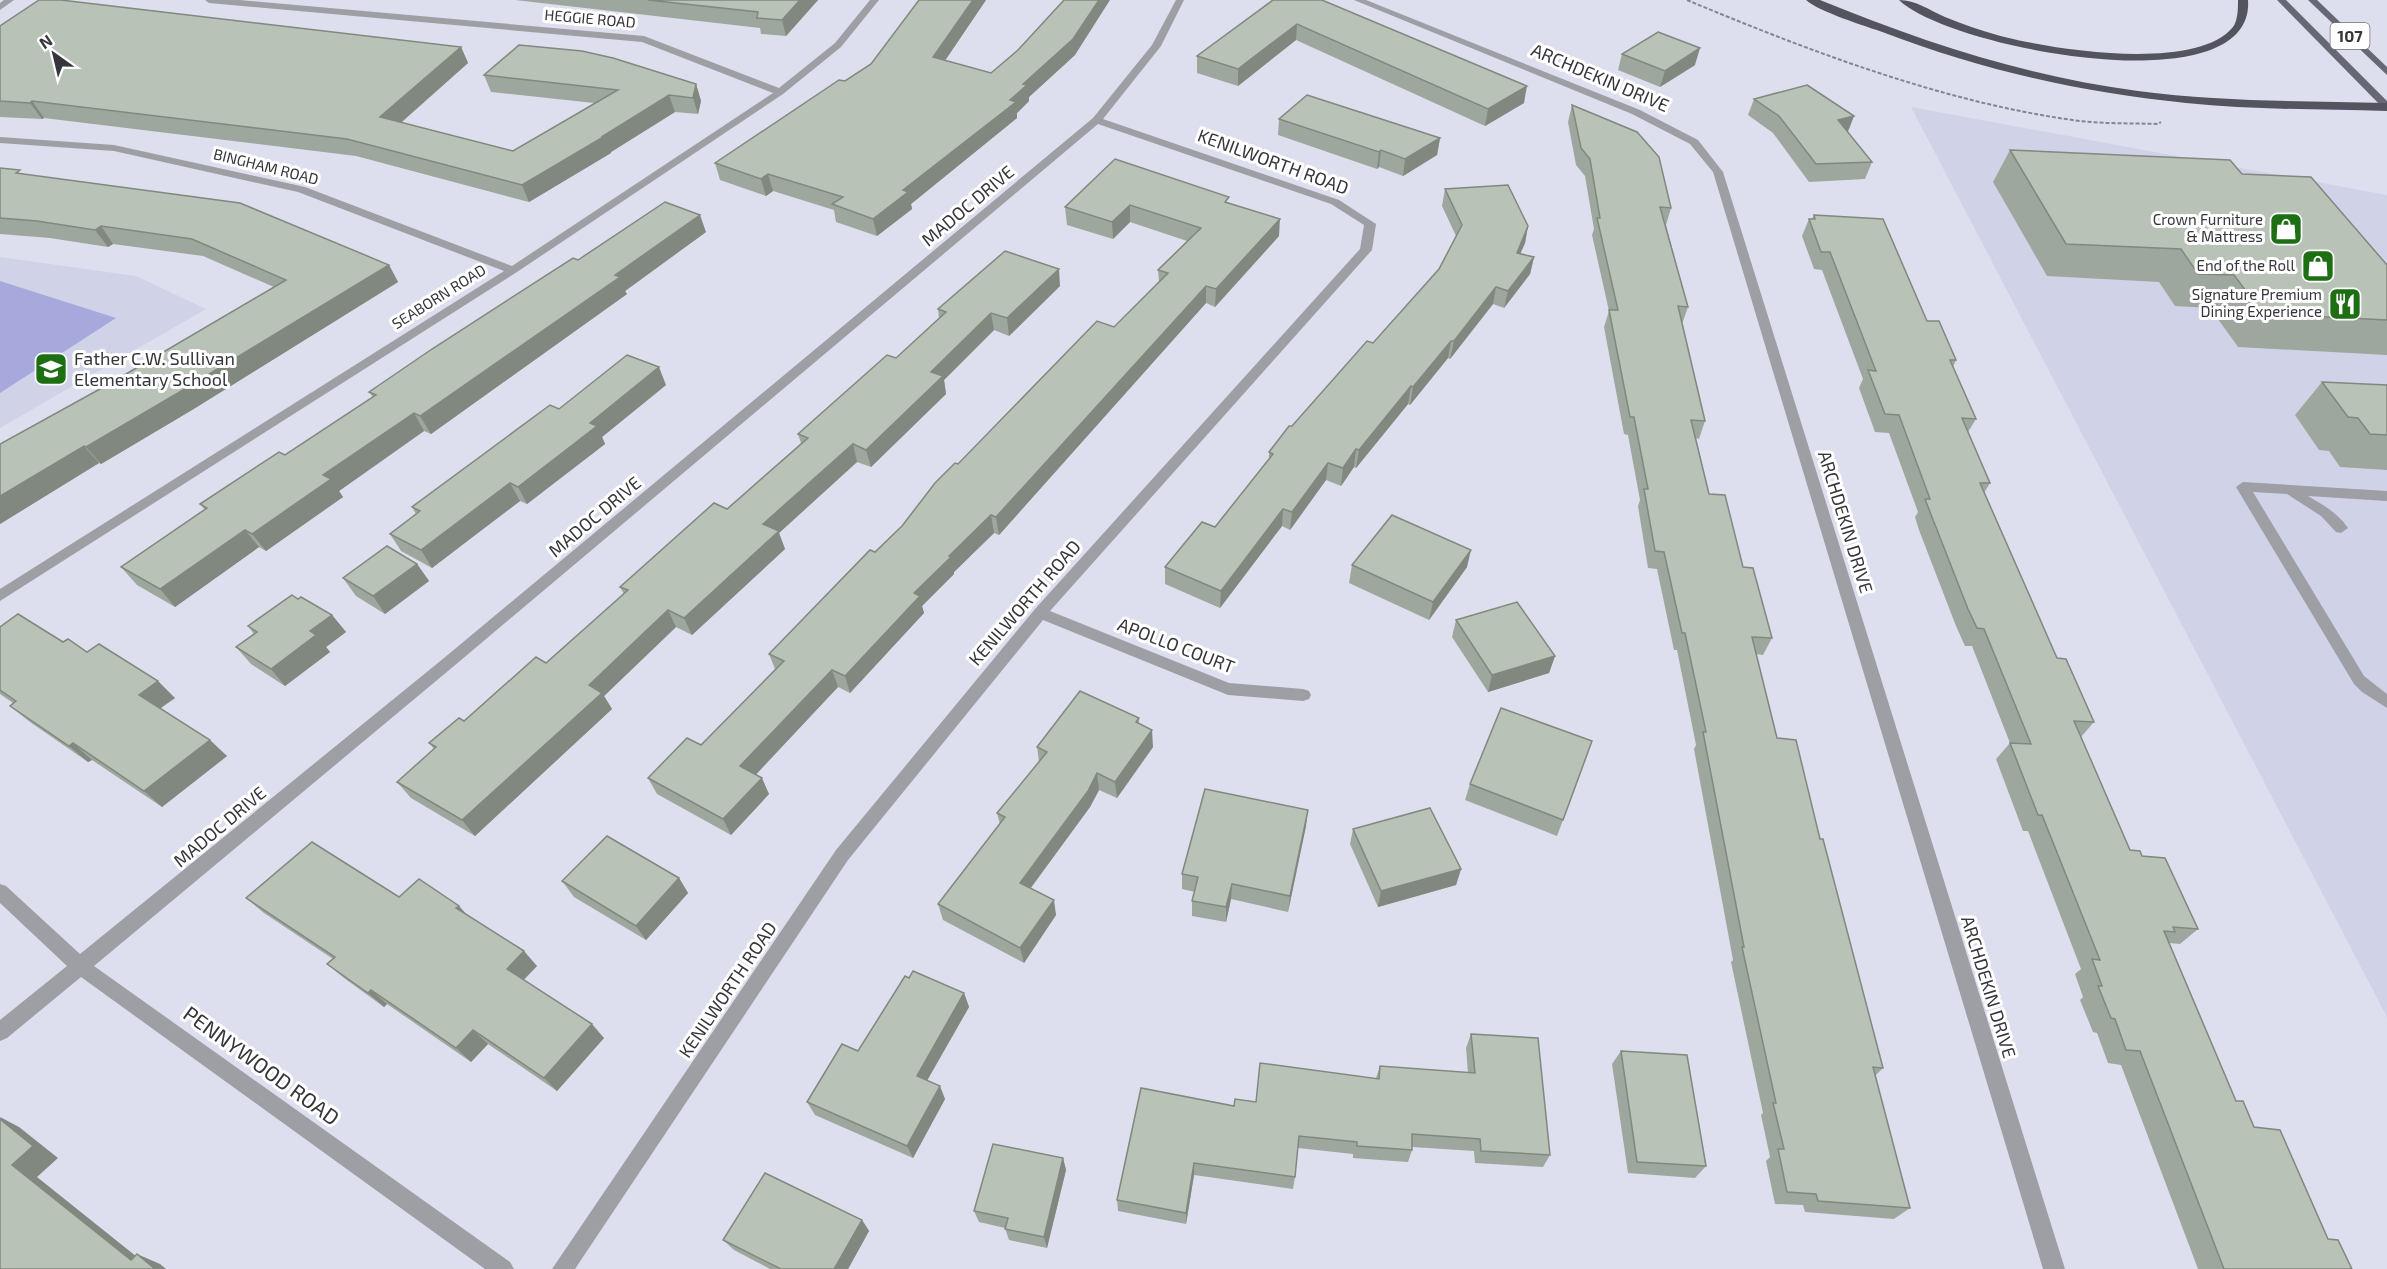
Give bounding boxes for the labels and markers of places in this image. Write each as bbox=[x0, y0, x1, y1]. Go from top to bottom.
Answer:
place label: Crown Furniture & Mattress bbox=[2153, 210, 2263, 245]
shop icon: Crown Furniture & Mattress bbox=[2268, 211, 2304, 247]
shop icon: End of the Roll bbox=[2300, 248, 2336, 284]
place label: End of the Roll bbox=[2196, 256, 2296, 274]
place label: Signature Premium Dining Experience bbox=[2192, 285, 2322, 320]
restaurant icon: Signature Premium Dining Experience bbox=[2327, 286, 2363, 322]
place label: Father C.W. Sullivan Elementary School bbox=[74, 347, 235, 390]
school or university icon: Father C.W. Sullivan Elementary School bbox=[33, 351, 69, 387]

